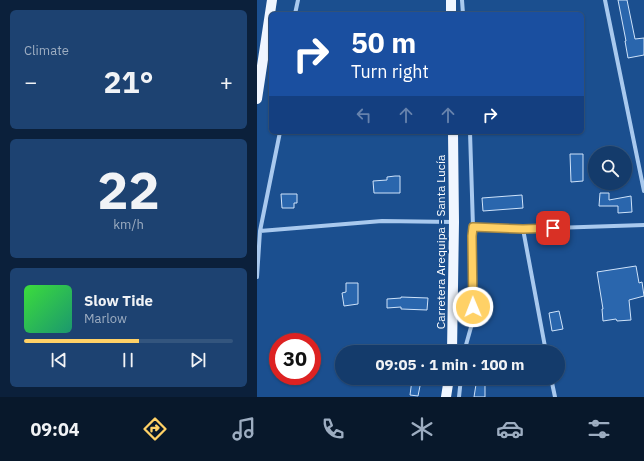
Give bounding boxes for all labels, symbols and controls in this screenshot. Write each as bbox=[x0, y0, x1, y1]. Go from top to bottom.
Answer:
text: 50 m bbox=[351, 24, 416, 61]
icon: right bbox=[285, 28, 337, 80]
text: Climate bbox=[24, 42, 69, 59]
text: Turn right bbox=[351, 60, 429, 83]
text: 21° bbox=[103, 62, 154, 101]
text: − bbox=[24, 67, 37, 96]
text: + bbox=[220, 67, 233, 96]
icon: left bbox=[353, 104, 375, 126]
icon: ahead bbox=[395, 104, 417, 126]
icon: ahead bbox=[437, 104, 459, 126]
icon: right bbox=[479, 104, 501, 126]
map controls bbox=[588, 146, 632, 190]
button: search bbox=[588, 146, 632, 190]
street label: Carretera Arequipa - Santa Lucía bbox=[433, 154, 448, 329]
text: 22 bbox=[97, 156, 160, 223]
pin bbox=[536, 211, 570, 245]
text: km/h bbox=[113, 216, 144, 233]
icon: arrive bbox=[542, 217, 564, 239]
position arrow bbox=[452, 286, 494, 328]
text: Slow Tide bbox=[84, 291, 153, 310]
text: Marlow bbox=[84, 310, 127, 327]
speed limit sign: 30 bbox=[269, 333, 321, 385]
icon: previous bbox=[48, 349, 70, 371]
icon: pause bbox=[117, 349, 139, 371]
icon: next bbox=[187, 349, 209, 371]
text: 09:05 · 1 min · 100 m bbox=[376, 355, 524, 374]
icon: directions bbox=[141, 415, 169, 443]
icon: music bbox=[230, 415, 258, 443]
icon: phone bbox=[319, 415, 347, 443]
icon: climate bbox=[408, 415, 436, 443]
icon: car bbox=[496, 415, 524, 443]
icon: filters bbox=[585, 415, 613, 443]
text: 09:04 bbox=[30, 418, 80, 441]

